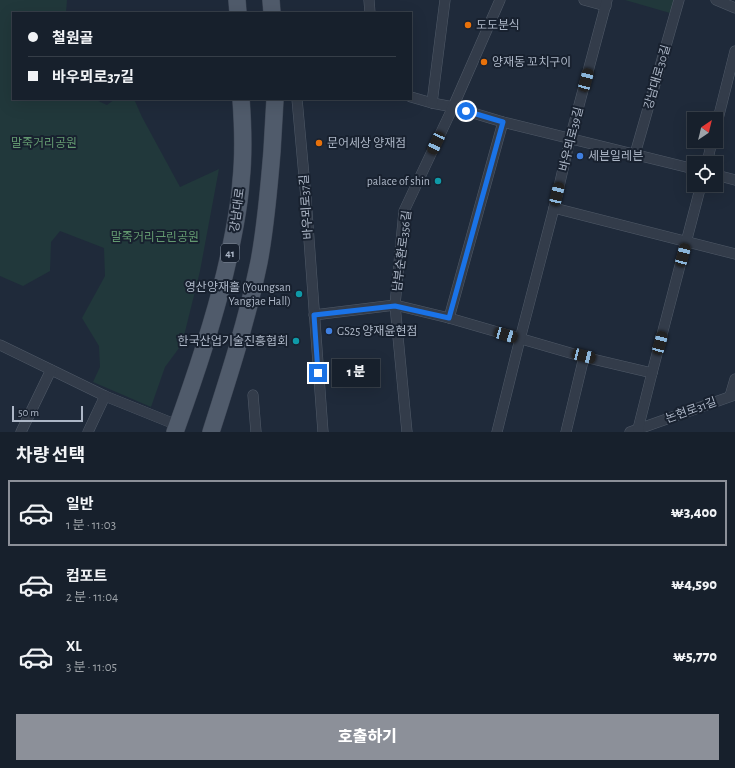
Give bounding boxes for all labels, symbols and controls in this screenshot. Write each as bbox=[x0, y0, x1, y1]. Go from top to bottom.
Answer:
place label: 도도분식 bbox=[476, 19, 520, 31]
marker: 도도분식 bbox=[463, 20, 473, 30]
text: 철원골 bbox=[52, 31, 93, 46]
street label: 강남대로30길 bbox=[642, 43, 672, 111]
place label: 양재동 꼬치구이 bbox=[492, 56, 571, 68]
marker: 양재동 꼬치구이 bbox=[479, 57, 489, 67]
car bbox=[577, 67, 595, 93]
text: 바우뫼로37길 bbox=[52, 70, 134, 85]
route start bbox=[457, 102, 475, 120]
street label: 바우뫼로39길 bbox=[557, 106, 585, 172]
north arrow bbox=[687, 112, 723, 148]
map controls bbox=[687, 112, 723, 192]
car bbox=[425, 130, 447, 156]
park label: 말죽거리공원 bbox=[11, 137, 77, 149]
place label: 문어세상 양재점 bbox=[327, 137, 406, 149]
marker: 문어세상 양재점 bbox=[314, 138, 324, 148]
place label: 세븐일레븐 bbox=[588, 150, 643, 162]
marker: 세븐일레븐 bbox=[575, 151, 585, 161]
button: locate bbox=[687, 156, 723, 192]
street label: 바우뫼로37길 bbox=[298, 174, 314, 240]
place label: palace of shin bbox=[367, 175, 430, 187]
marker: palace of shin bbox=[433, 176, 443, 186]
car bbox=[548, 181, 566, 207]
street label: 강남대로 bbox=[228, 187, 246, 233]
street label: 남부순환로356길 bbox=[390, 210, 413, 292]
park label: 말죽거리근린공원 bbox=[111, 231, 199, 243]
car bbox=[674, 242, 692, 268]
road number: 41 bbox=[221, 244, 239, 262]
place label: 영산양재홀 (Youngsan Yangjae Hall) bbox=[185, 281, 291, 308]
marker: 영산양재홀 (Youngsan Yangjae Hall) bbox=[294, 289, 304, 299]
place label: GS25 양재윤현점 bbox=[337, 324, 418, 337]
marker: GS25 양재윤현점 bbox=[324, 326, 334, 336]
car bbox=[493, 326, 519, 344]
car bbox=[651, 330, 669, 356]
place label: 한국산업기술진흥협회 bbox=[178, 335, 288, 347]
marker: 한국산업기술진흥협회 bbox=[291, 336, 301, 346]
car bbox=[571, 347, 597, 365]
callout: 1 분 bbox=[332, 359, 380, 387]
route end bbox=[309, 364, 327, 382]
text: 1 분 bbox=[347, 366, 365, 379]
street label: 논현로31길 bbox=[664, 394, 718, 425]
scale bar bbox=[12, 404, 83, 423]
text: 50 m bbox=[18, 407, 39, 418]
text: 차량 선택 bbox=[16, 447, 85, 465]
icon: car bbox=[18, 495, 54, 531]
text: 일반 bbox=[66, 497, 94, 512]
text: ₩3,400 bbox=[671, 505, 717, 520]
text: 1 분 · 11:03 bbox=[66, 519, 116, 532]
icon: car bbox=[18, 567, 54, 603]
text: 컴포트 bbox=[66, 569, 107, 584]
text: ₩4,590 bbox=[671, 577, 717, 592]
text: 2 분 · 11:04 bbox=[66, 591, 118, 604]
icon: car bbox=[18, 639, 54, 675]
text: XL bbox=[66, 639, 82, 654]
text: ₩5,770 bbox=[673, 649, 717, 664]
text: 3 분 · 11:05 bbox=[66, 661, 117, 674]
button: 호출하기 bbox=[16, 714, 719, 760]

